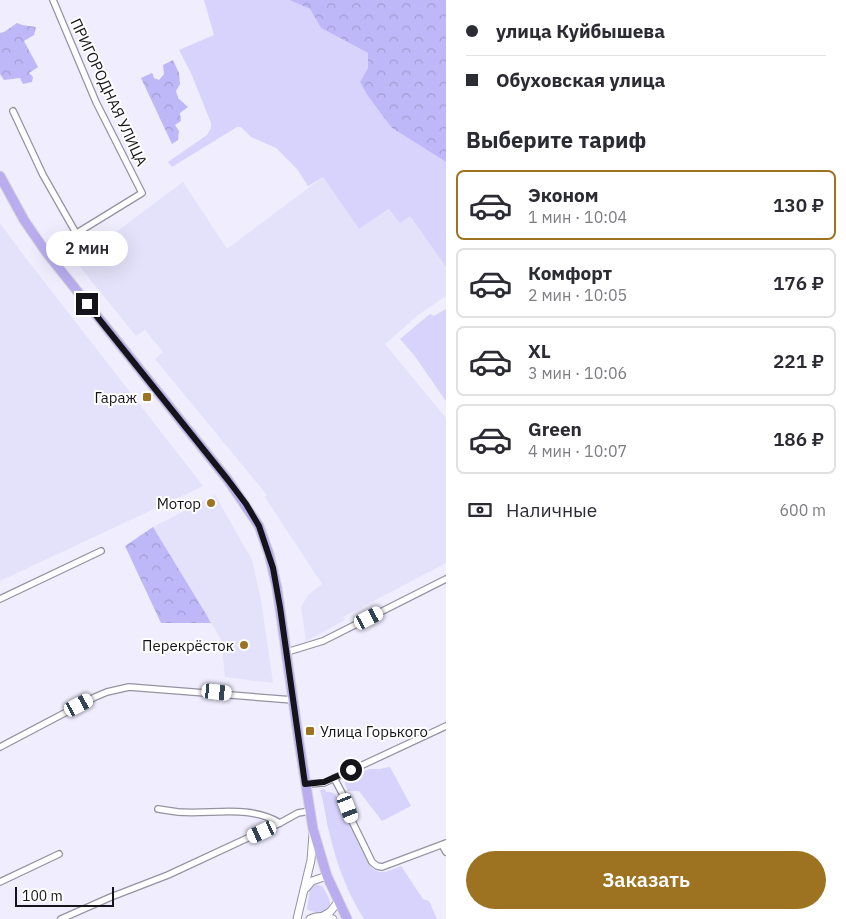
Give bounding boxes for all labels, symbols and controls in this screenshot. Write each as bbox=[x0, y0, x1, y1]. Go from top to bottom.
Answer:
street label: ПРИГОРОДНАЯ УЛИЦА bbox=[66, 15, 152, 169]
text: улица Куйбышева bbox=[496, 19, 665, 43]
text: Обуховская улица bbox=[496, 68, 665, 92]
text: Выберите тариф bbox=[466, 125, 646, 154]
icon: car bbox=[468, 183, 513, 228]
text: Эконом bbox=[528, 183, 599, 207]
text: 130 ₽ bbox=[773, 193, 824, 217]
text: 1 мин · 10:04 bbox=[528, 207, 627, 227]
callout: 2 мин bbox=[46, 232, 128, 266]
text: 2 мин bbox=[65, 238, 109, 258]
icon: car bbox=[468, 261, 513, 306]
text: Комфорт bbox=[528, 261, 612, 285]
text: 176 ₽ bbox=[773, 271, 824, 295]
text: 2 мин · 10:05 bbox=[528, 285, 627, 305]
route end bbox=[76, 293, 98, 315]
icon: car bbox=[468, 339, 513, 384]
text: XL bbox=[528, 339, 551, 363]
text: 221 ₽ bbox=[773, 349, 824, 373]
text: 3 мин · 10:06 bbox=[528, 363, 627, 383]
place label: Гараж bbox=[95, 388, 137, 407]
marker: Гараж bbox=[141, 391, 153, 403]
icon: car bbox=[468, 417, 513, 462]
text: Green bbox=[528, 417, 582, 441]
text: 186 ₽ bbox=[773, 427, 824, 451]
text: 4 мин · 10:07 bbox=[528, 441, 627, 461]
place label: Мотор bbox=[157, 494, 201, 513]
icon: cash bbox=[466, 496, 494, 524]
marker: Мотор bbox=[205, 497, 217, 509]
text: Наличные bbox=[506, 498, 597, 522]
text: 600 m bbox=[779, 500, 826, 520]
car bbox=[352, 605, 385, 631]
place label: Перекрёсток bbox=[142, 636, 234, 655]
marker: Перекрёсток bbox=[238, 639, 250, 651]
car bbox=[201, 683, 232, 701]
car bbox=[62, 691, 95, 719]
place label: Улица Горького bbox=[320, 722, 428, 741]
marker: Улица Горького bbox=[304, 725, 316, 737]
route start bbox=[340, 759, 362, 781]
car bbox=[335, 791, 360, 825]
car bbox=[245, 819, 278, 845]
button: Заказать bbox=[466, 851, 826, 909]
scale bar bbox=[15, 884, 114, 907]
text: 100 m bbox=[22, 887, 63, 905]

